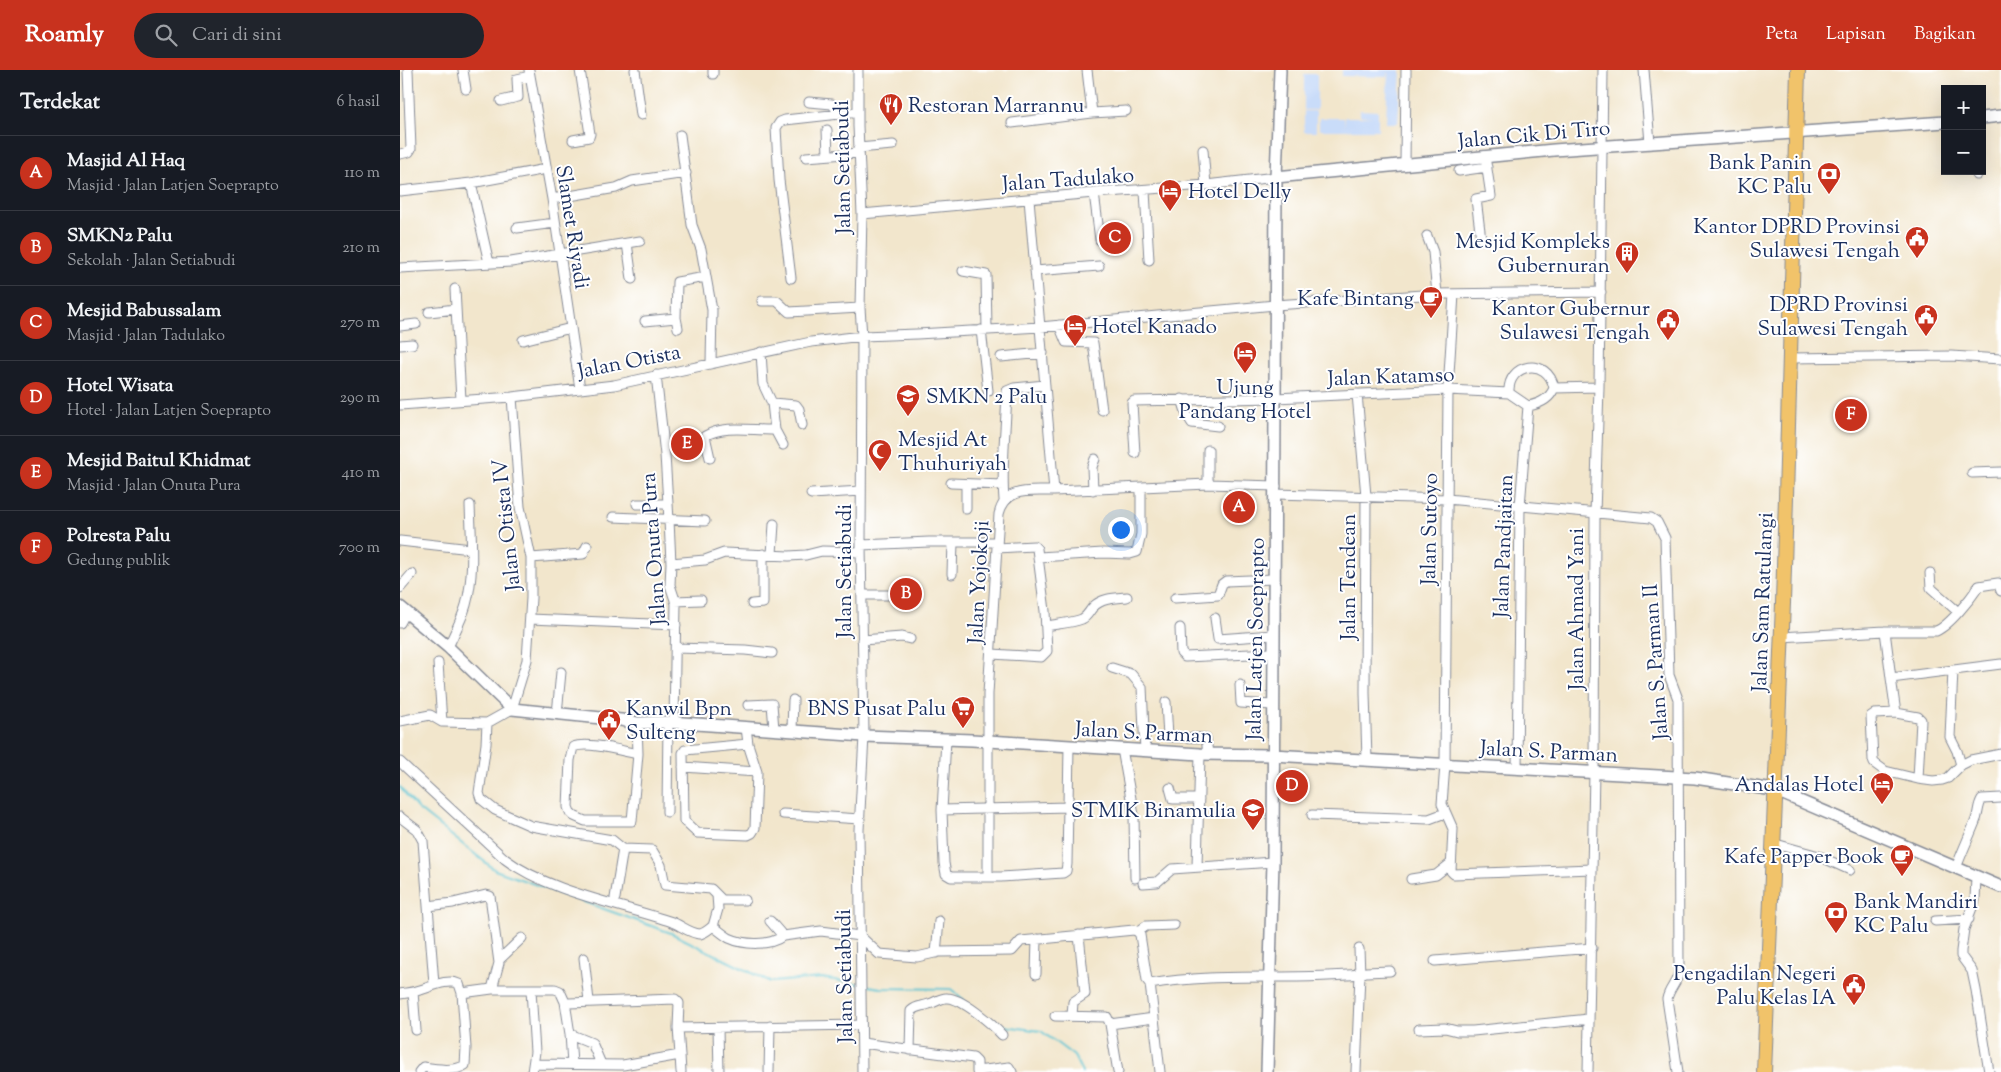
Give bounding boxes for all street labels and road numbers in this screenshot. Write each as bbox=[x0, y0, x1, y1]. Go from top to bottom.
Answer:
street label: Jalan Setiabudi bbox=[828, 99, 860, 235]
street label: Jalan Cik Di Tiro bbox=[1456, 114, 1612, 158]
street label: Jalan Tadulako bbox=[1000, 161, 1135, 201]
street label: Slamet Riyadi bbox=[546, 163, 596, 291]
street label: Jalan Otista bbox=[574, 338, 684, 388]
street label: Jalan Katamso bbox=[1326, 361, 1455, 395]
street label: Jalan Otista IV bbox=[486, 457, 530, 593]
street label: Jalan Onuta Pura bbox=[635, 471, 675, 627]
street label: Jalan Sutoyo bbox=[1415, 473, 1447, 586]
street label: Jalan Pandjaitan bbox=[1487, 474, 1523, 620]
street label: Jalan Setiabudi bbox=[831, 504, 861, 639]
street label: Jalan Sam Ratulangi bbox=[1746, 512, 1782, 694]
street label: Jalan Tendean bbox=[1335, 514, 1365, 641]
street label: Jalan Yojokoji bbox=[962, 519, 998, 646]
street label: Jalan Ahmad Yani bbox=[1563, 528, 1593, 691]
street label: Jalan Latjen Soeprapto bbox=[1240, 537, 1274, 742]
street label: Jalan S. Parman II bbox=[1637, 583, 1677, 742]
street label: Jalan S. Parman bbox=[1073, 715, 1214, 753]
street label: Jalan S. Parman bbox=[1478, 734, 1619, 772]
street label: Jalan Setiabudi bbox=[830, 908, 862, 1044]

